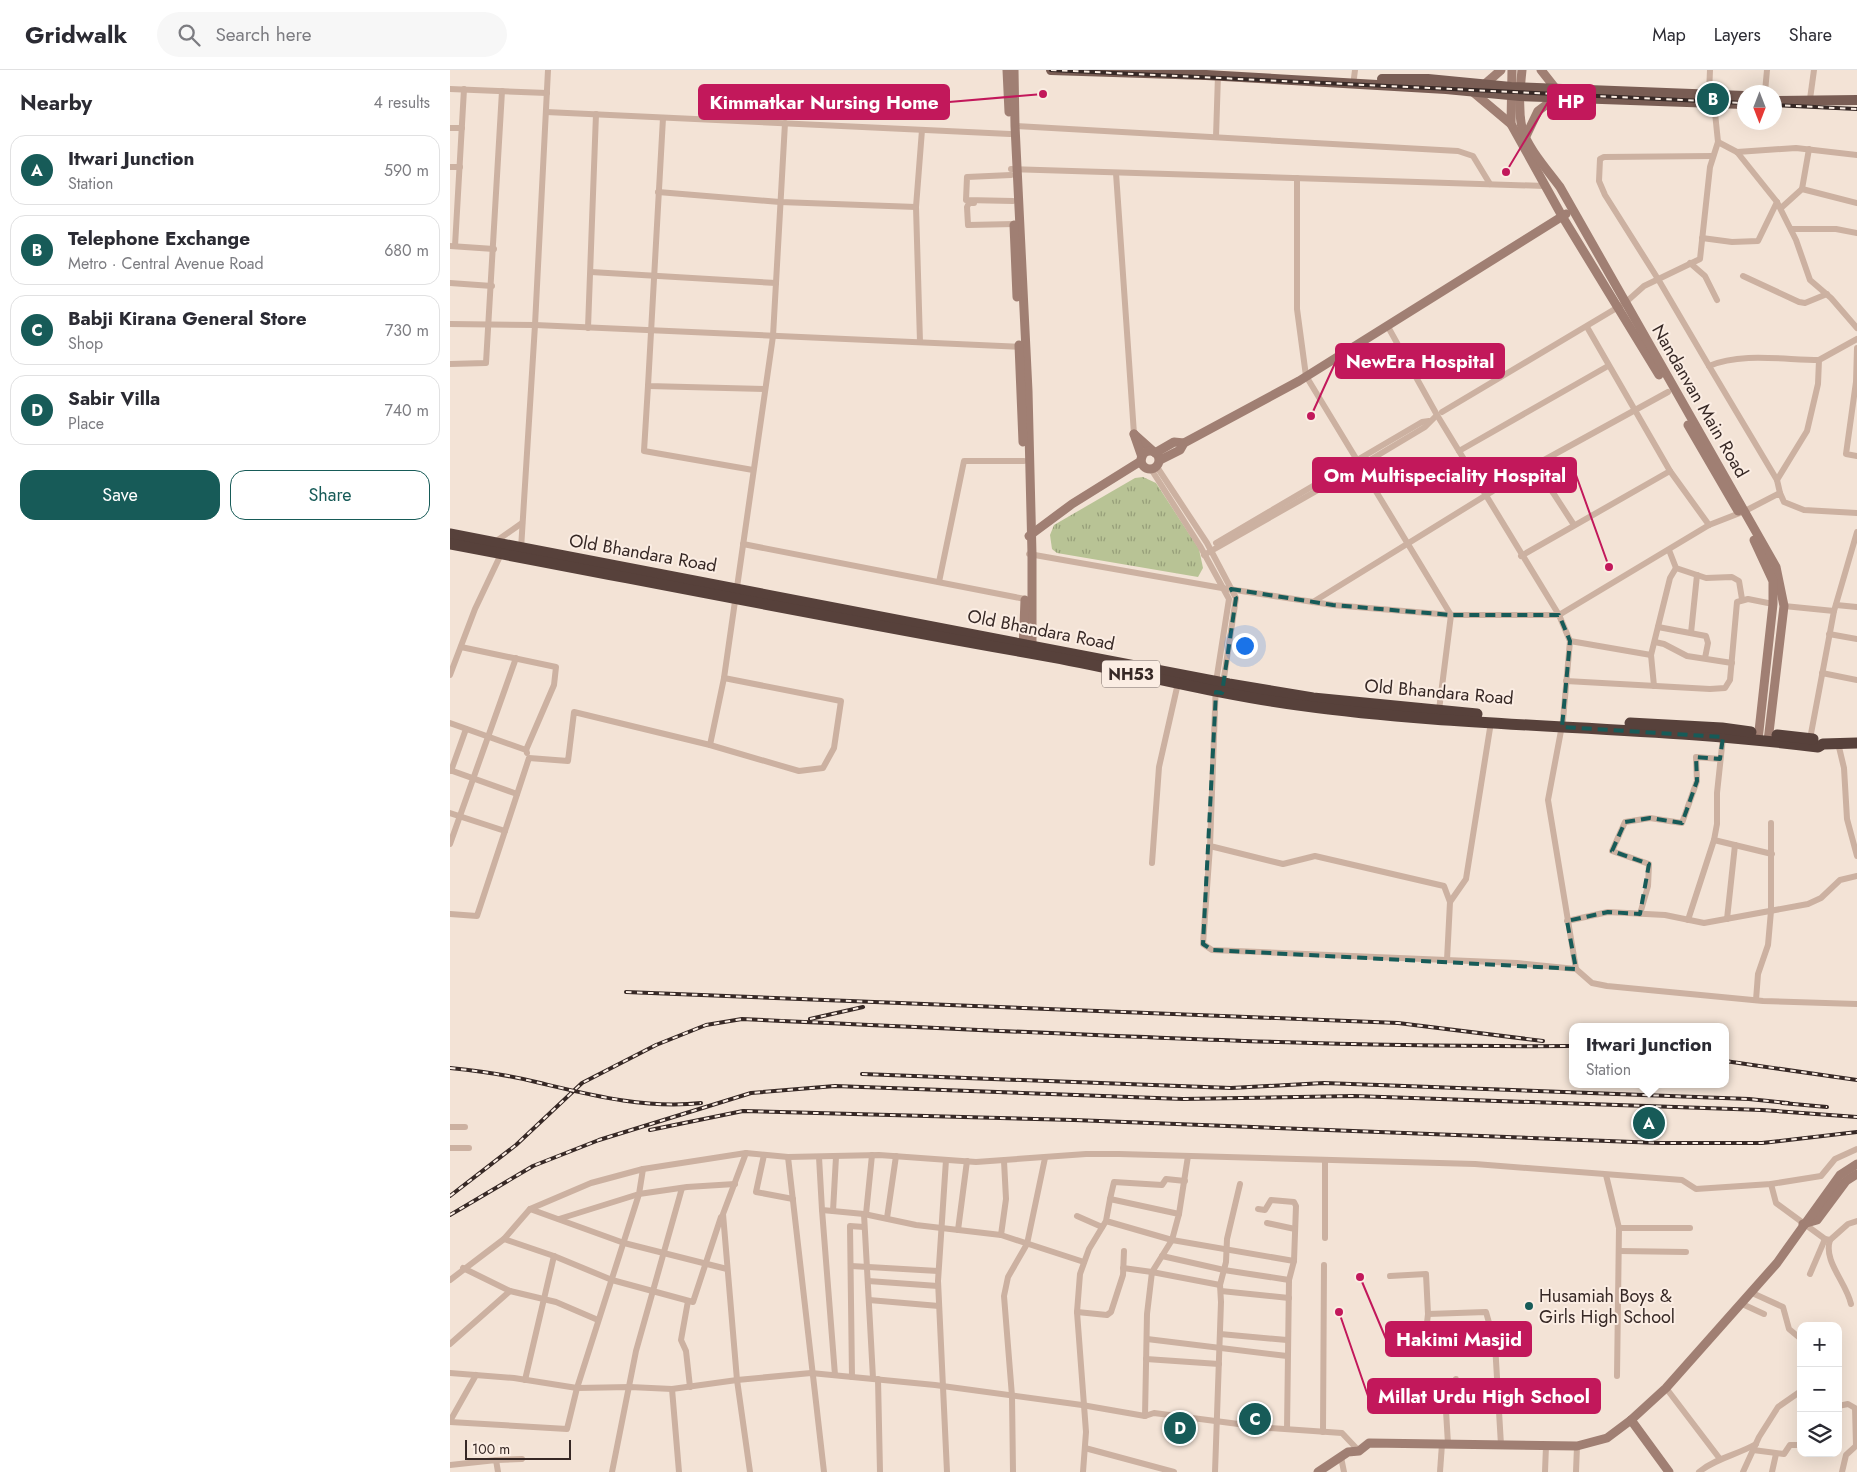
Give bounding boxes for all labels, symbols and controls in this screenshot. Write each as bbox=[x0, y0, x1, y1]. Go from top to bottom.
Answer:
search box bbox=[157, 12, 507, 57]
text: Gridwalk bbox=[25, 17, 127, 52]
icon: search bbox=[175, 21, 203, 49]
text: Search here bbox=[215, 21, 311, 48]
text: Map bbox=[1652, 22, 1686, 48]
text: Layers bbox=[1714, 22, 1761, 48]
text: Share bbox=[1789, 22, 1832, 48]
pin: B bbox=[1697, 80, 1729, 118]
callout: Kimmatkar Nursing Home bbox=[699, 85, 949, 119]
callout: HP bbox=[1548, 85, 1595, 119]
north arrow bbox=[1737, 85, 1782, 130]
text: Nearby bbox=[20, 88, 92, 118]
text: HP bbox=[1558, 88, 1585, 115]
text: Kimmatkar Nursing Home bbox=[709, 89, 939, 116]
text: 4 results bbox=[374, 91, 430, 114]
text: Itwari Junction bbox=[68, 145, 195, 172]
text: A bbox=[31, 159, 43, 182]
text: 590 m bbox=[384, 159, 429, 182]
text: Station bbox=[68, 172, 113, 195]
text: Telephone Exchange bbox=[68, 225, 250, 252]
text: B bbox=[32, 239, 42, 262]
text: 680 m bbox=[384, 239, 429, 262]
text: Metro · Central Avenue Road bbox=[68, 252, 264, 275]
text: Babji Kirana General Store bbox=[68, 305, 307, 332]
text: C bbox=[31, 319, 43, 342]
text: 730 m bbox=[385, 319, 429, 342]
street label: Nandanvan Main Road bbox=[1645, 319, 1755, 483]
text: Shop bbox=[68, 332, 103, 355]
callout: NewEra Hospital bbox=[1336, 344, 1504, 378]
text: NewEra Hospital bbox=[1346, 348, 1494, 375]
text: Sabir Villa bbox=[68, 385, 160, 412]
text: D bbox=[31, 399, 43, 422]
text: 740 m bbox=[384, 399, 429, 422]
text: Place bbox=[68, 412, 104, 435]
callout: Om Multispeciality Hospital bbox=[1313, 458, 1576, 492]
text: Om Multispeciality Hospital bbox=[1324, 462, 1566, 489]
button: Save bbox=[20, 470, 220, 520]
button: Share bbox=[230, 470, 430, 520]
street label: Old Bhandara Road bbox=[567, 527, 719, 579]
street label: Old Bhandara Road bbox=[965, 603, 1117, 657]
your location bbox=[1232, 633, 1258, 659]
road number: NH53 bbox=[1102, 660, 1160, 688]
street label: Old Bhandara Road bbox=[1363, 673, 1515, 711]
popup bbox=[1569, 1023, 1729, 1088]
text: Itwari Junction bbox=[1586, 1031, 1712, 1058]
text: Station bbox=[1586, 1058, 1631, 1081]
pin: A bbox=[1633, 1104, 1665, 1142]
place label: Husamiah Boys & Girls High School bbox=[1539, 1283, 1675, 1330]
marker: Husamiah Boys & Girls High School bbox=[1523, 1300, 1535, 1312]
callout: Hakimi Masjid bbox=[1386, 1322, 1531, 1356]
map controls bbox=[1797, 1322, 1842, 1457]
button: + bbox=[1797, 1322, 1842, 1367]
text: Hakimi Masjid bbox=[1396, 1326, 1522, 1353]
button: − bbox=[1797, 1367, 1842, 1412]
callout: Millat Urdu High School bbox=[1368, 1379, 1600, 1413]
text: Millat Urdu High School bbox=[1378, 1383, 1590, 1410]
pin: C bbox=[1239, 1400, 1271, 1438]
pin: D bbox=[1164, 1409, 1196, 1447]
button: layers bbox=[1797, 1412, 1842, 1457]
scale bar bbox=[465, 1437, 571, 1460]
text: 100 m bbox=[472, 1439, 510, 1459]

